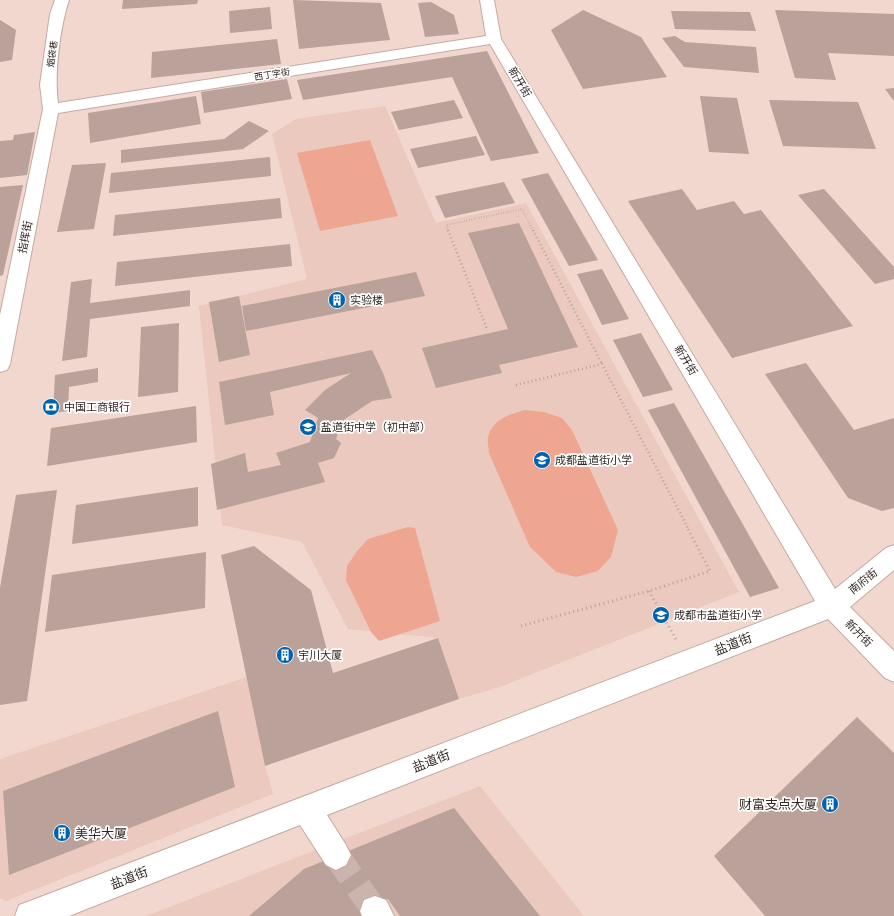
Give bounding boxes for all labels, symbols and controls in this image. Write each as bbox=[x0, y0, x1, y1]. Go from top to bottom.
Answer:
street label: 烟袋巷 bbox=[45, 40, 59, 68]
street label: 新开街 bbox=[506, 64, 534, 100]
street label: 西丁字街 bbox=[253, 66, 291, 82]
street label: 指挥街 bbox=[15, 219, 35, 255]
building icon: 实验楼 bbox=[327, 290, 347, 310]
place label: 实验楼 bbox=[350, 293, 383, 307]
street label: 新开街 bbox=[672, 342, 700, 378]
bank icon: 中国工商银行 bbox=[41, 397, 61, 417]
place label: 中国工商银行 bbox=[64, 400, 130, 414]
school or university icon: 盐道街中学（初中部） bbox=[298, 417, 318, 437]
place label: 盐道街中学（初中部） bbox=[321, 420, 431, 434]
school or university icon: 成都盐道街小学 bbox=[532, 450, 552, 470]
place label: 成都盐道街小学 bbox=[555, 453, 632, 467]
street label: 南府街 bbox=[846, 565, 880, 597]
school or university icon: 成都市盐道街小学 bbox=[651, 605, 671, 625]
place label: 成都市盐道街小学 bbox=[674, 608, 762, 622]
street label: 新开街 bbox=[842, 616, 876, 650]
street label: 盐道街 bbox=[712, 629, 754, 659]
building icon: 宇川大厦 bbox=[275, 645, 295, 665]
place label: 宇川大厦 bbox=[298, 648, 342, 662]
street label: 盐道街 bbox=[410, 746, 452, 776]
building icon: 财富支点大厦 bbox=[820, 794, 840, 814]
place label: 财富支点大厦 bbox=[739, 796, 817, 813]
building icon: 美华大厦 bbox=[52, 823, 72, 843]
place label: 美华大厦 bbox=[75, 825, 127, 842]
street label: 盐道街 bbox=[108, 863, 150, 893]

